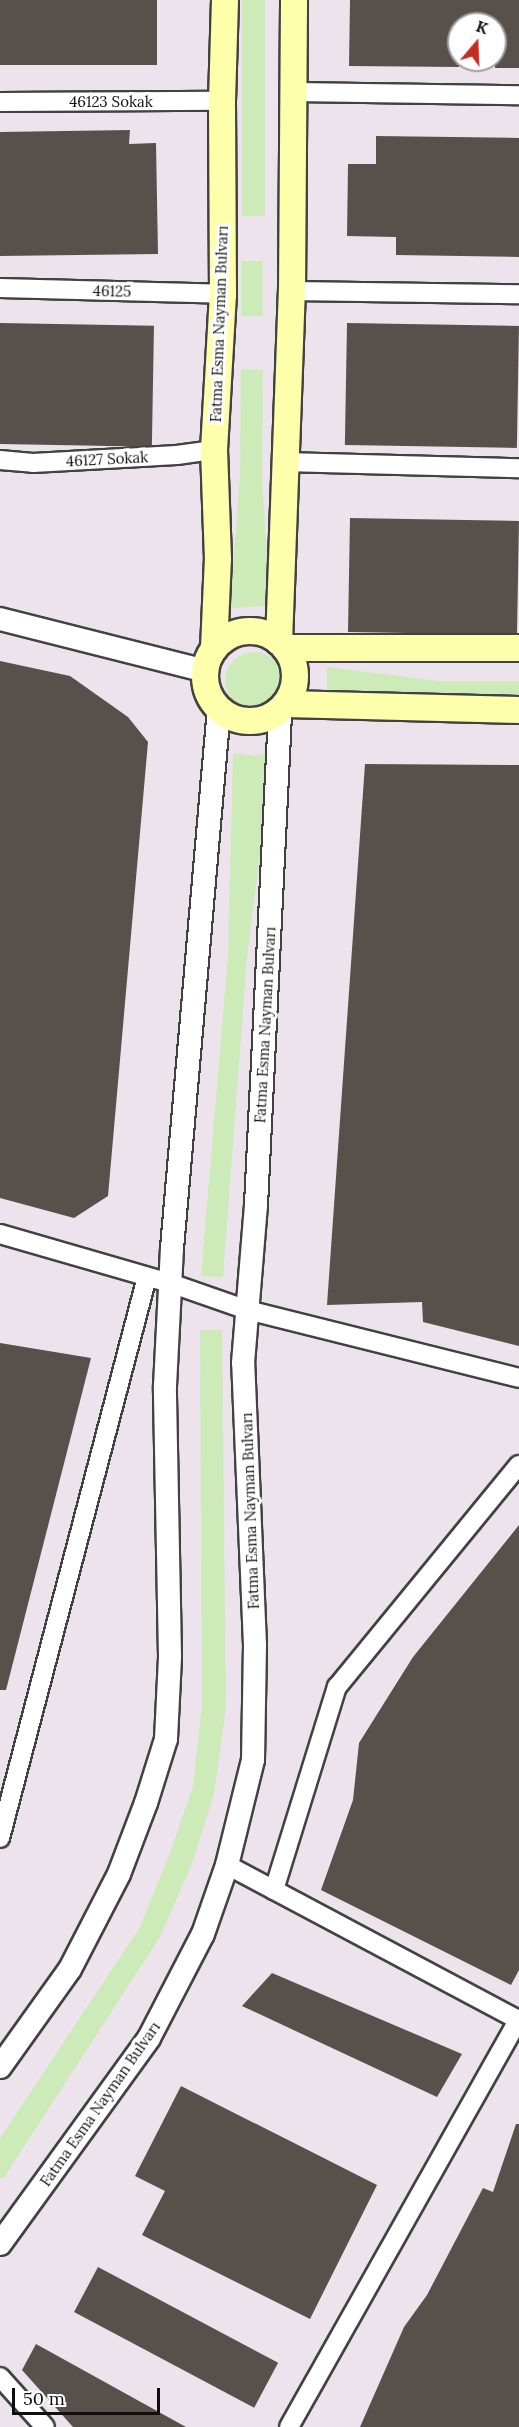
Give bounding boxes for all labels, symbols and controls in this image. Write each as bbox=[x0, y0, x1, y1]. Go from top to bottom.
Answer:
north arrow bbox=[447, 12, 507, 72]
text: K bbox=[474, 16, 491, 38]
street label: 46123 Sokak bbox=[69, 93, 153, 111]
street label: Fatma Esma Nayman Bulvarı bbox=[207, 225, 231, 423]
street label: 46125 bbox=[93, 282, 131, 300]
street label: 46127 Sokak bbox=[65, 448, 149, 470]
street label: Fatma Esma Nayman Bulvarı bbox=[251, 926, 279, 1124]
street label: Fatma Esma Nayman Bulvarı bbox=[238, 1412, 262, 1610]
street label: Fatma Esma Nayman Bulvarı bbox=[36, 2018, 164, 2190]
scale bar bbox=[15, 2376, 164, 2414]
text: 50 m bbox=[23, 2387, 65, 2410]

